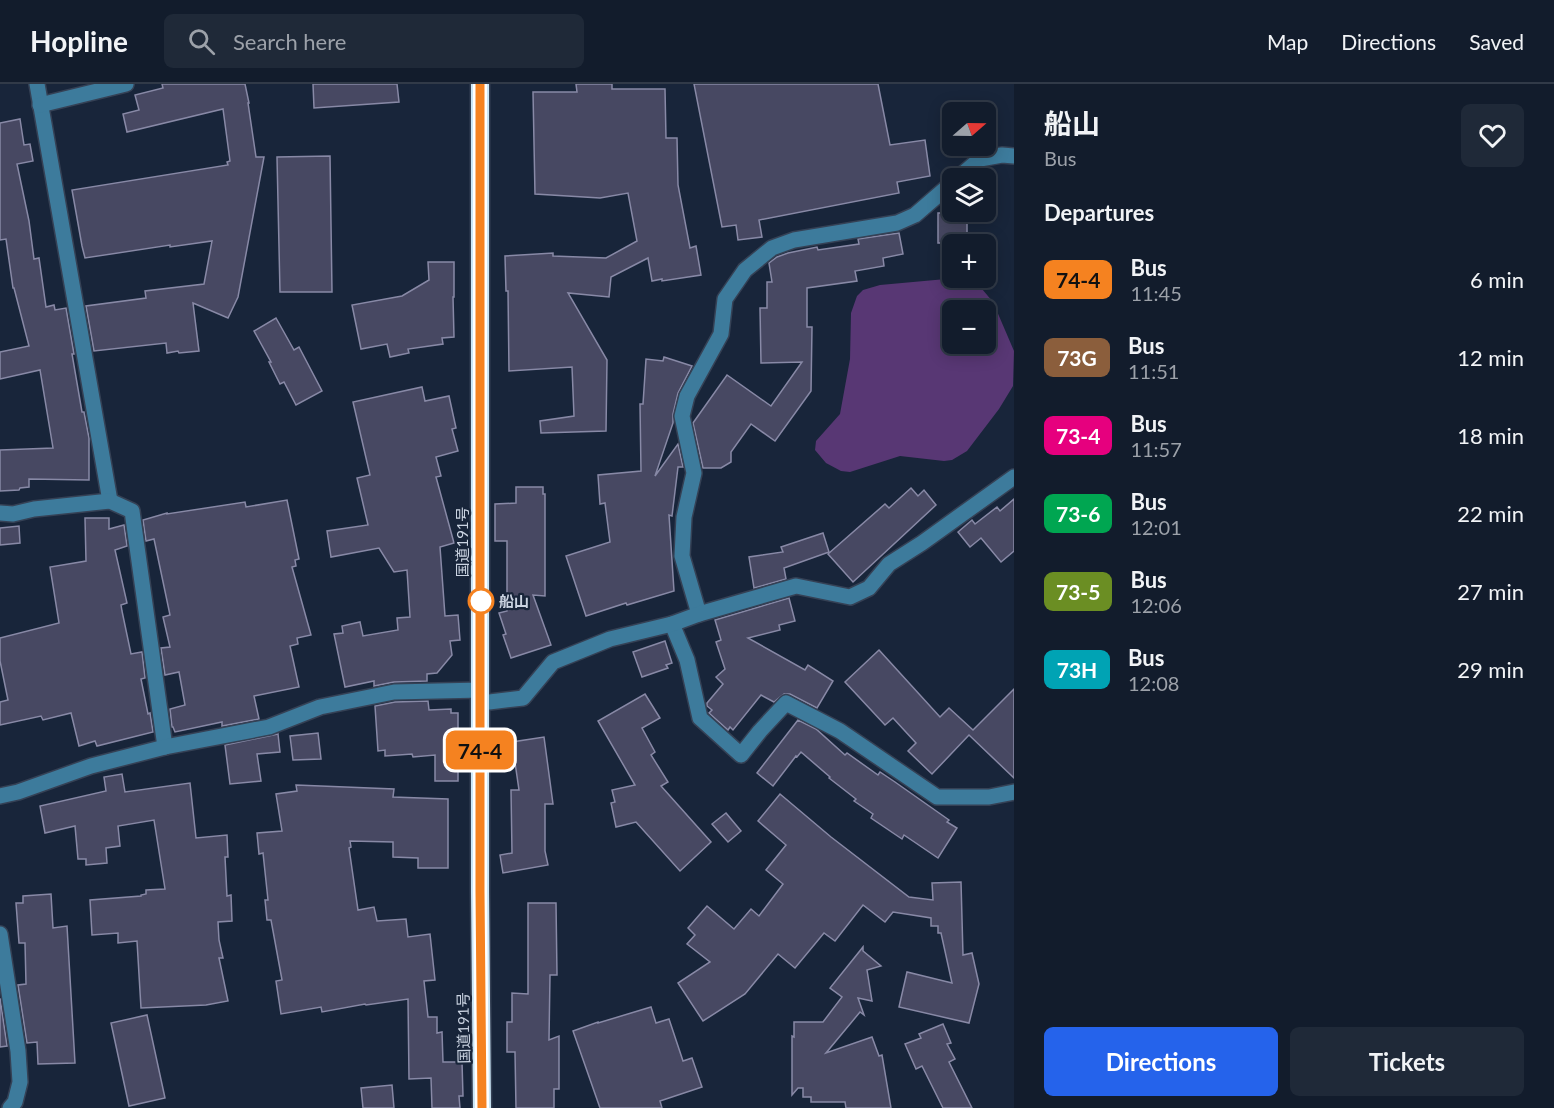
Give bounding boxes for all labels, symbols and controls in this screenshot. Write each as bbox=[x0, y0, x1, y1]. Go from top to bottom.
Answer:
search box bbox=[164, 14, 584, 68]
text: Hopline bbox=[30, 24, 128, 58]
icon: search bbox=[185, 25, 218, 58]
text: Search here bbox=[233, 28, 346, 55]
text: Map bbox=[1267, 29, 1308, 54]
text: Directions bbox=[1341, 29, 1436, 54]
text: Saved bbox=[1469, 29, 1524, 54]
north arrow bbox=[942, 102, 996, 156]
map controls bbox=[942, 102, 996, 354]
button: heart bbox=[1461, 104, 1524, 167]
text: 船山 bbox=[1044, 106, 1100, 140]
text: Bus bbox=[1044, 146, 1077, 170]
button: layers bbox=[942, 168, 996, 222]
text: Departures bbox=[1044, 199, 1154, 226]
button: + bbox=[942, 234, 996, 288]
text: Bus bbox=[1130, 254, 1167, 281]
text: 6 min bbox=[1470, 266, 1524, 293]
text: 74-4 bbox=[1056, 267, 1100, 292]
text: 11:45 bbox=[1130, 281, 1182, 305]
button: − bbox=[942, 300, 996, 354]
text: Bus bbox=[1128, 332, 1164, 359]
text: 12 min bbox=[1457, 344, 1524, 371]
text: 73G bbox=[1057, 345, 1097, 370]
text: 11:51 bbox=[1128, 359, 1179, 383]
text: Bus bbox=[1130, 410, 1167, 437]
text: 18 min bbox=[1457, 422, 1524, 449]
text: 73-4 bbox=[1056, 423, 1100, 448]
text: 11:57 bbox=[1130, 437, 1182, 461]
text: Bus bbox=[1130, 488, 1167, 515]
text: 22 min bbox=[1457, 500, 1524, 527]
text: 73-6 bbox=[1056, 501, 1100, 526]
street label: 国道191号 bbox=[453, 506, 471, 578]
text: 12:01 bbox=[1130, 515, 1182, 539]
text: Bus bbox=[1130, 566, 1167, 593]
text: 27 min bbox=[1457, 578, 1524, 605]
text: 73-5 bbox=[1056, 579, 1100, 604]
marker: 船山 bbox=[468, 588, 494, 614]
place label: 船山 bbox=[499, 592, 529, 610]
text: 12:06 bbox=[1130, 593, 1182, 617]
text: Bus bbox=[1128, 644, 1164, 671]
text: 29 min bbox=[1457, 656, 1524, 683]
text: 73H bbox=[1057, 657, 1097, 682]
text: 12:08 bbox=[1128, 671, 1179, 695]
line badge: 74-4 bbox=[438, 730, 522, 770]
text: 74-4 bbox=[458, 738, 502, 763]
street label: 国道191号 bbox=[453, 992, 473, 1064]
button: Directions bbox=[1044, 1027, 1278, 1096]
button: Tickets bbox=[1290, 1027, 1524, 1096]

